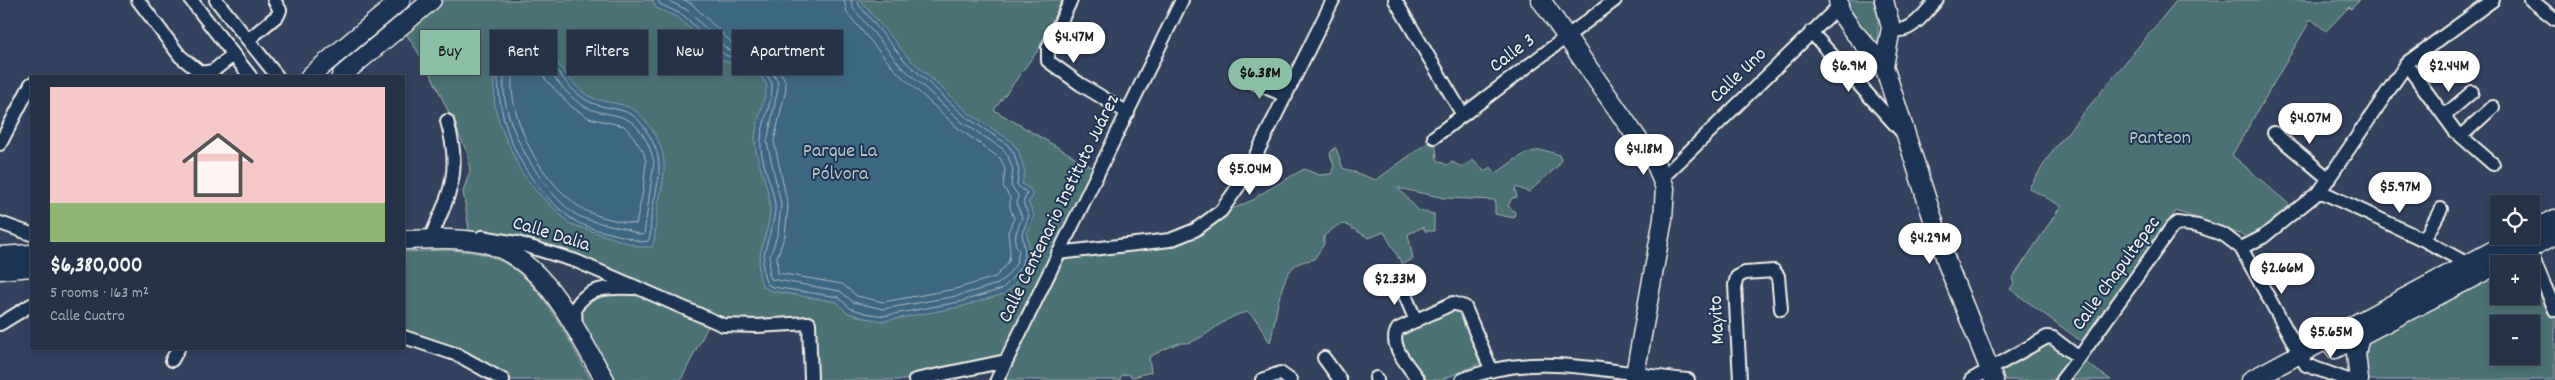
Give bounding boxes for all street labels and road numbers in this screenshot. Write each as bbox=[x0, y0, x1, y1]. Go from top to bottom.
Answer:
street label: Calle 3 bbox=[1484, 27, 1542, 81]
street label: Calle Uno bbox=[1704, 42, 1774, 110]
street label: Calle Centenario Instituto Juárez bbox=[992, 90, 1128, 328]
street label: Calle Dalia bbox=[509, 210, 594, 260]
street label: Calle Chapultepec bbox=[2066, 211, 2168, 337]
street label: Mayito bbox=[1703, 295, 1733, 345]

